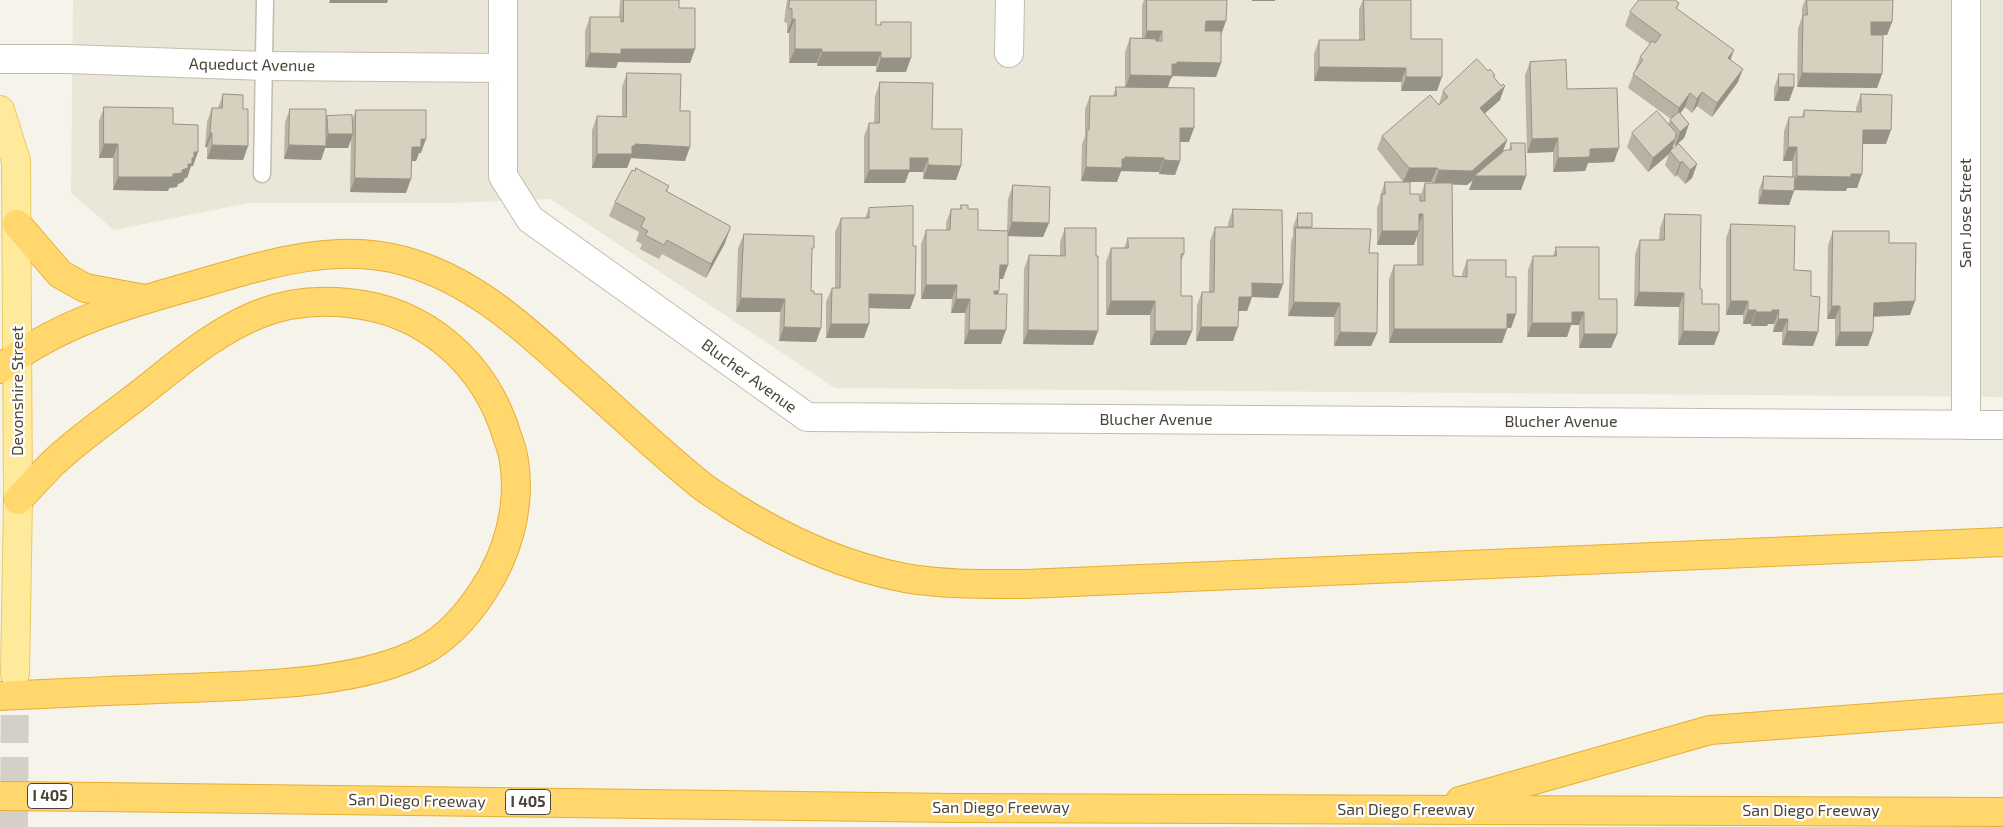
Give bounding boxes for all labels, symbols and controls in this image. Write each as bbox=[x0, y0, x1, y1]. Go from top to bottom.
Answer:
street label: Aqueduct Avenue bbox=[189, 54, 315, 76]
street label: San Jose Street bbox=[1956, 158, 1976, 268]
street label: Devonshire Street bbox=[8, 326, 28, 456]
street label: Blucher Avenue bbox=[698, 335, 800, 417]
street label: Blucher Avenue bbox=[1099, 410, 1213, 430]
street label: Blucher Avenue bbox=[1504, 412, 1618, 432]
road number: I 405 bbox=[28, 784, 72, 808]
street label: San Diego Freeway bbox=[348, 790, 486, 812]
road number: I 405 bbox=[506, 790, 550, 814]
street label: San Diego Freeway bbox=[932, 798, 1070, 818]
street label: San Diego Freeway bbox=[1337, 800, 1475, 820]
street label: San Diego Freeway bbox=[1742, 801, 1880, 821]

